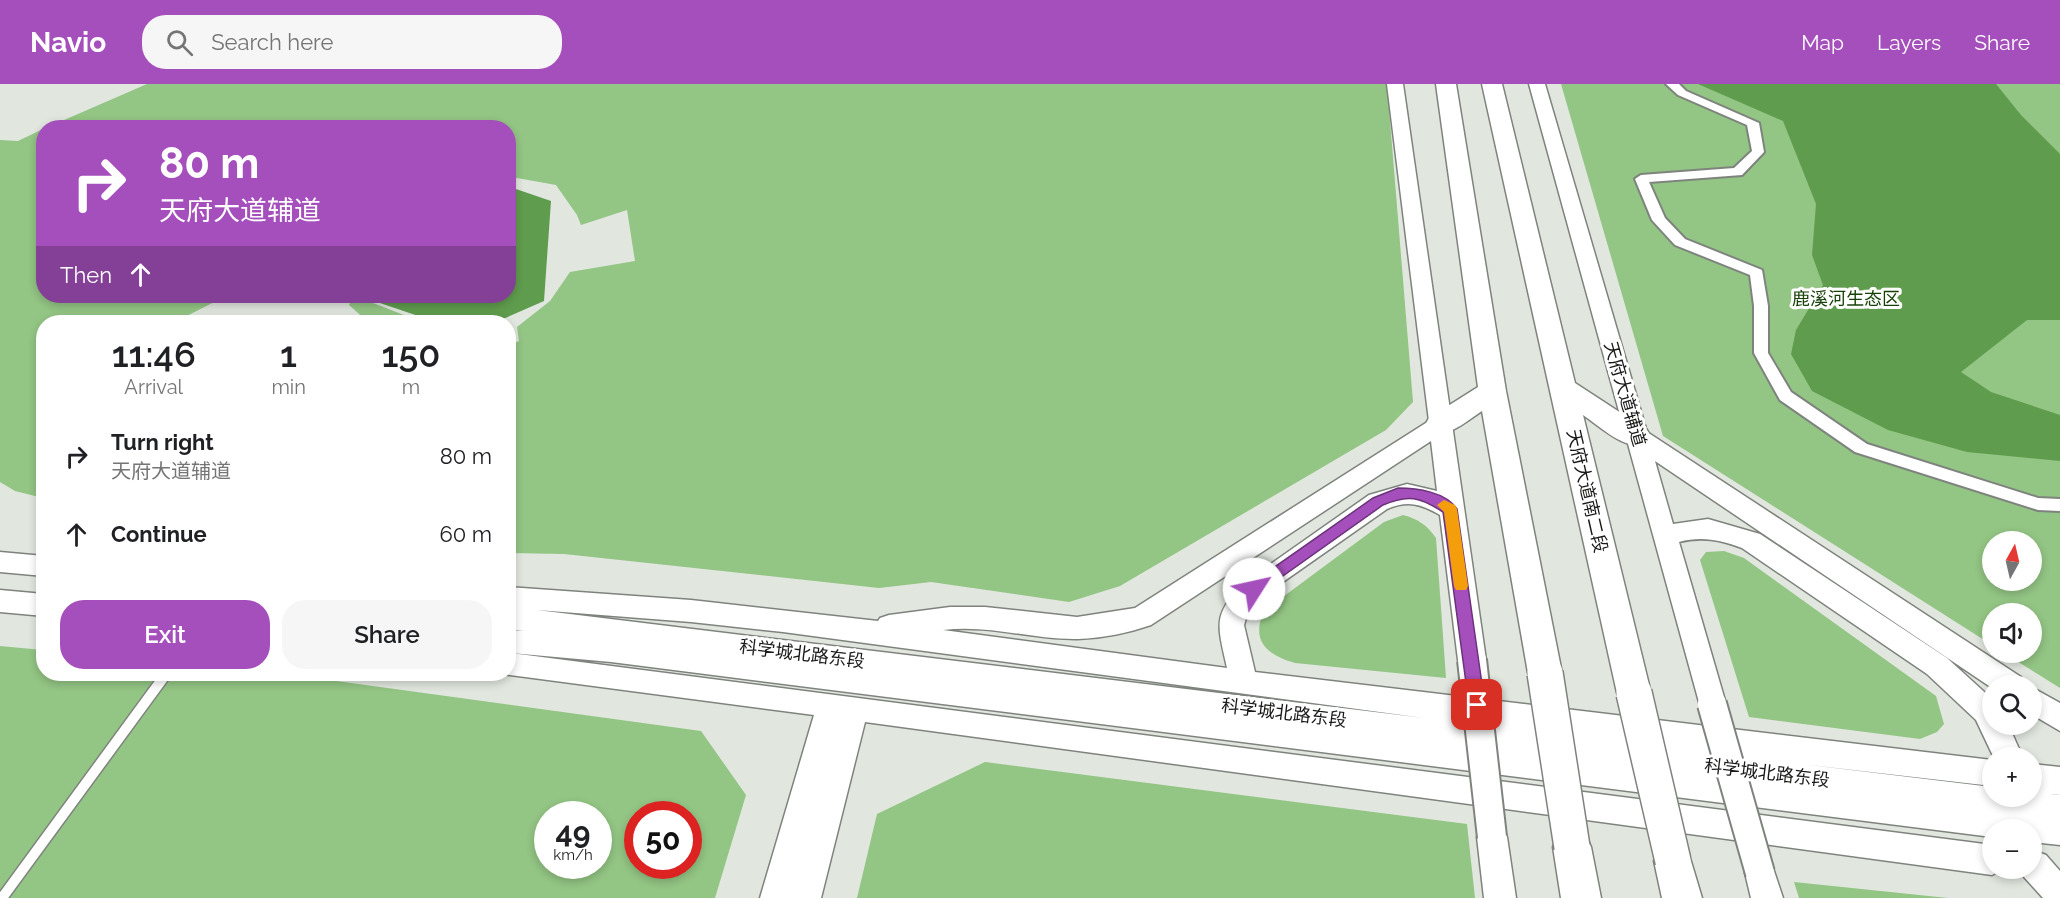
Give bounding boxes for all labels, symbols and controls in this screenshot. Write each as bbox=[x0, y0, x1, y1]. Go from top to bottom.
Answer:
search box bbox=[142, 15, 562, 69]
text: Navio bbox=[30, 26, 106, 59]
icon: search bbox=[163, 26, 196, 59]
text: Search here bbox=[211, 29, 333, 55]
text: Map bbox=[1801, 30, 1844, 55]
text: Layers bbox=[1877, 30, 1941, 55]
text: Share bbox=[1974, 30, 2030, 55]
text: 80 m bbox=[159, 139, 259, 188]
icon: right bbox=[60, 144, 138, 222]
text: 天府大道辅道 bbox=[159, 195, 321, 226]
icon: ahead bbox=[124, 258, 157, 291]
text: Then bbox=[60, 262, 112, 288]
park label: 鹿溪河生态区 bbox=[1792, 288, 1900, 309]
text: 11:46 bbox=[112, 333, 196, 375]
text: 1 bbox=[280, 333, 297, 375]
text: 150 bbox=[381, 333, 440, 375]
street label: 天府大道辅道 bbox=[1601, 339, 1650, 449]
text: Arrival bbox=[124, 375, 183, 399]
text: min bbox=[271, 375, 306, 399]
text: m bbox=[402, 375, 420, 399]
street label: 天府大道南二段 bbox=[1563, 427, 1612, 555]
text: Turn right bbox=[111, 429, 214, 455]
icon: right bbox=[60, 440, 93, 473]
text: 80 m bbox=[440, 443, 492, 469]
text: 天府大道辅道 bbox=[111, 459, 231, 483]
icon: ahead bbox=[60, 518, 93, 551]
text: Continue bbox=[111, 521, 207, 547]
text: 60 m bbox=[439, 521, 492, 547]
north arrow bbox=[1982, 531, 2042, 591]
map controls bbox=[1982, 531, 2042, 879]
position arrow bbox=[1222, 557, 1286, 621]
button: Exit bbox=[60, 600, 270, 669]
button: Share bbox=[282, 600, 492, 669]
button: sound bbox=[1982, 603, 2042, 663]
street label: 科学城北路东段 bbox=[738, 635, 866, 672]
button: search bbox=[1982, 675, 2042, 735]
pin bbox=[1451, 679, 1502, 730]
icon: arrive bbox=[1460, 688, 1493, 721]
street label: 科学城北路东段 bbox=[1220, 694, 1348, 731]
button: + bbox=[1982, 747, 2042, 807]
street label: 科学城北路东段 bbox=[1703, 754, 1831, 791]
speed limit sign: 50 bbox=[624, 801, 702, 879]
text: 49 bbox=[556, 815, 590, 850]
button: − bbox=[1982, 819, 2042, 879]
text: km/h bbox=[553, 846, 593, 864]

